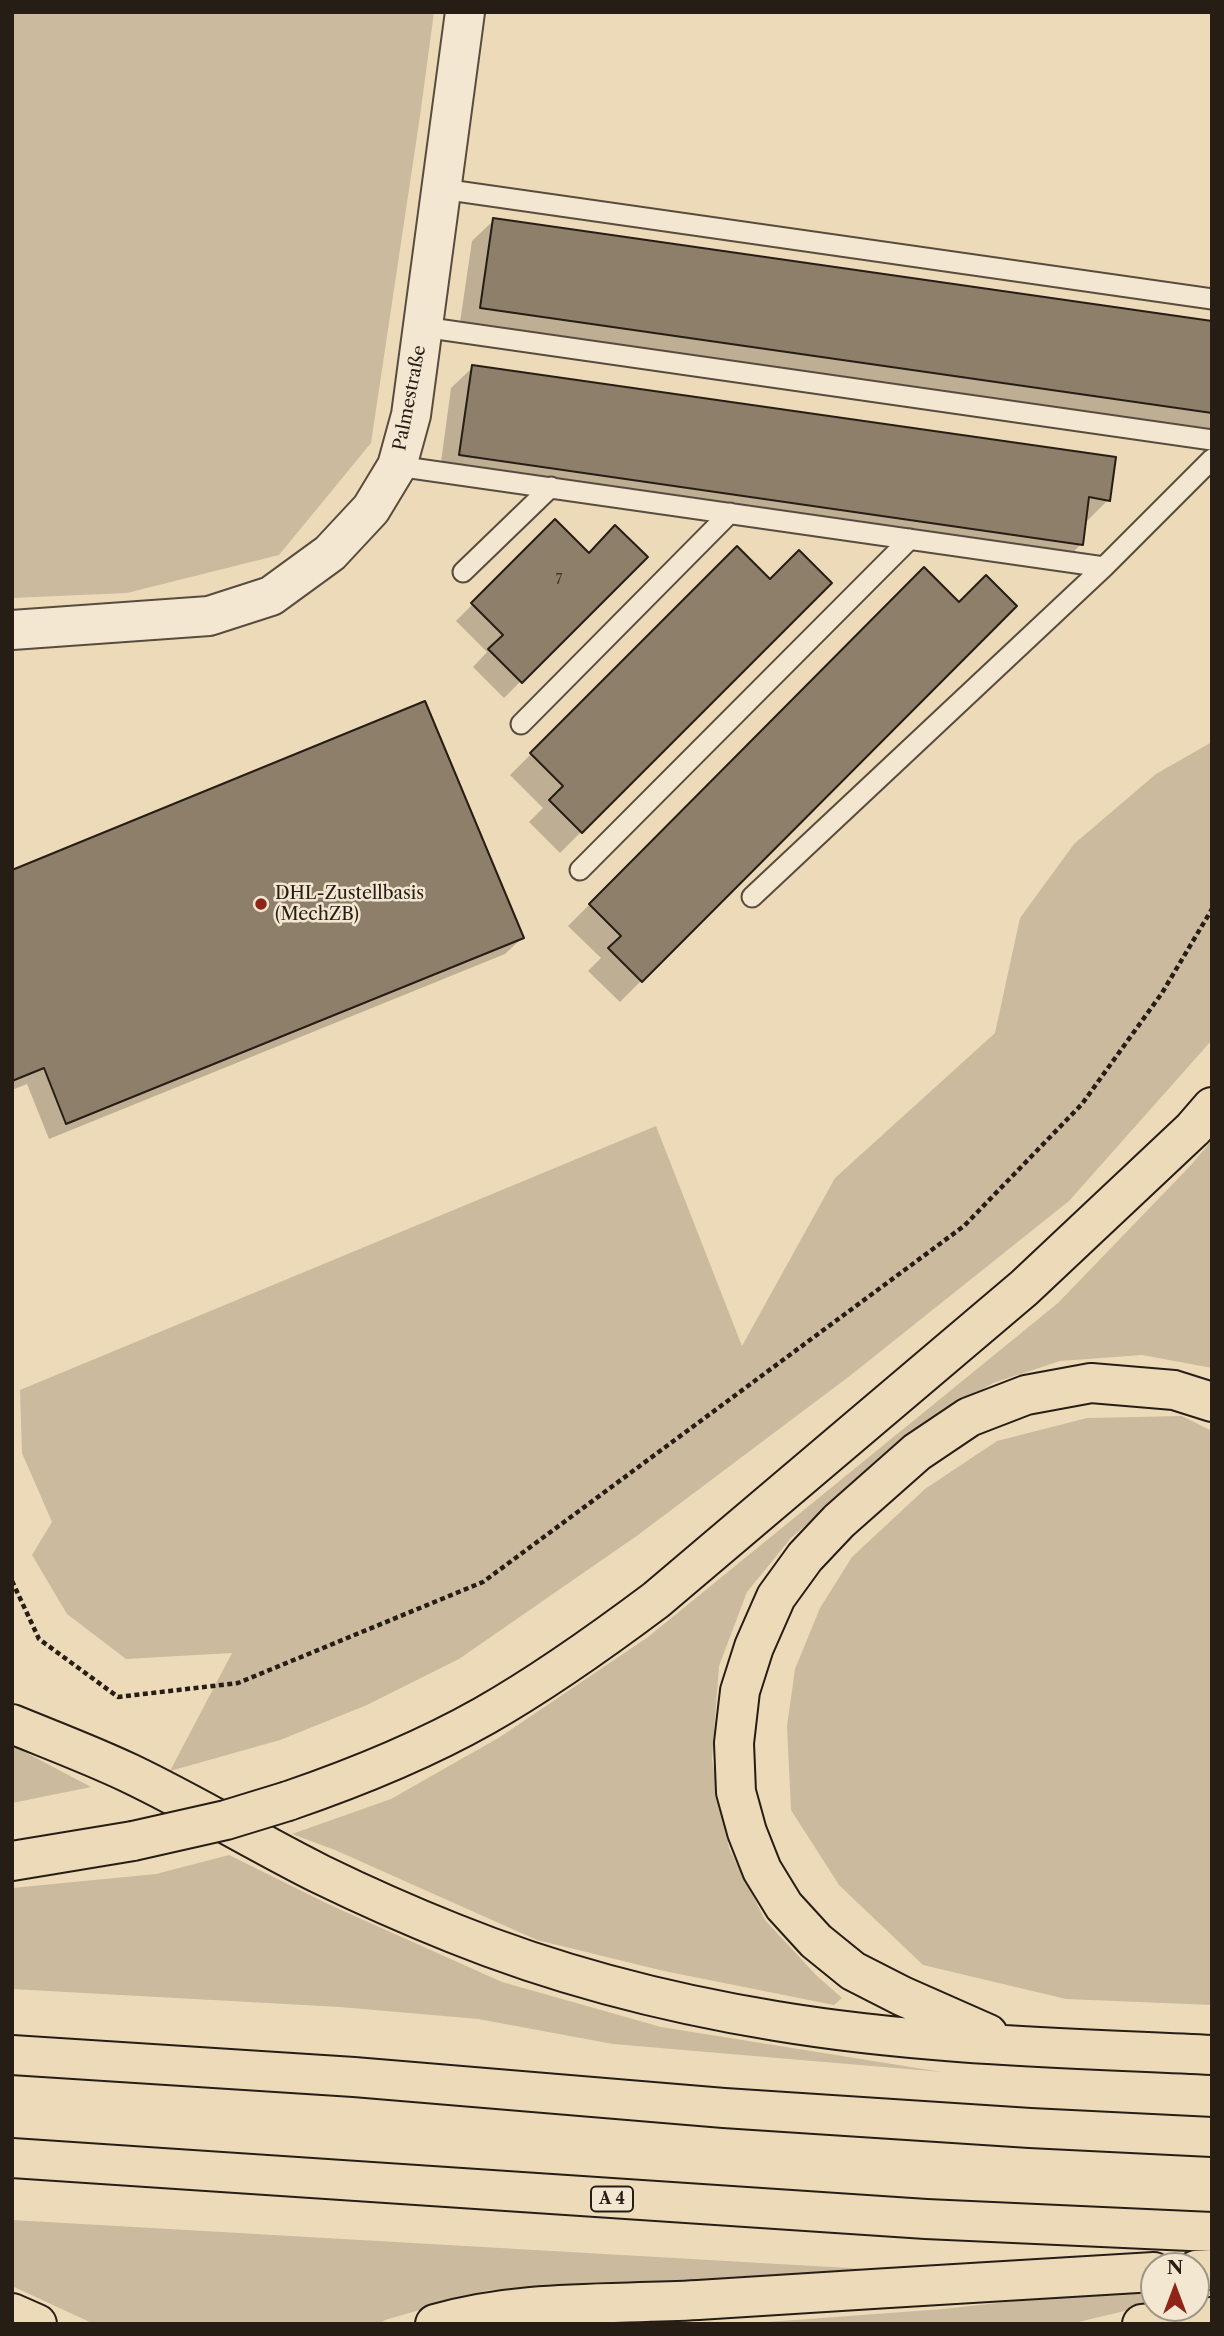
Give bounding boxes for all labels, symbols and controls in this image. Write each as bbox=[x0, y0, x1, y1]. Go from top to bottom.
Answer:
street label: Palmestraße bbox=[389, 343, 431, 453]
house number: 7 bbox=[556, 572, 562, 588]
place label: DHL-Zustellbasis (MechZB) bbox=[275, 883, 424, 926]
marker: DHL-Zustellbasis (MechZB) bbox=[253, 896, 269, 912]
road number: A 4 bbox=[591, 2186, 633, 2212]
north arrow bbox=[1140, 2252, 1210, 2322]
text: N bbox=[1167, 2256, 1183, 2279]

